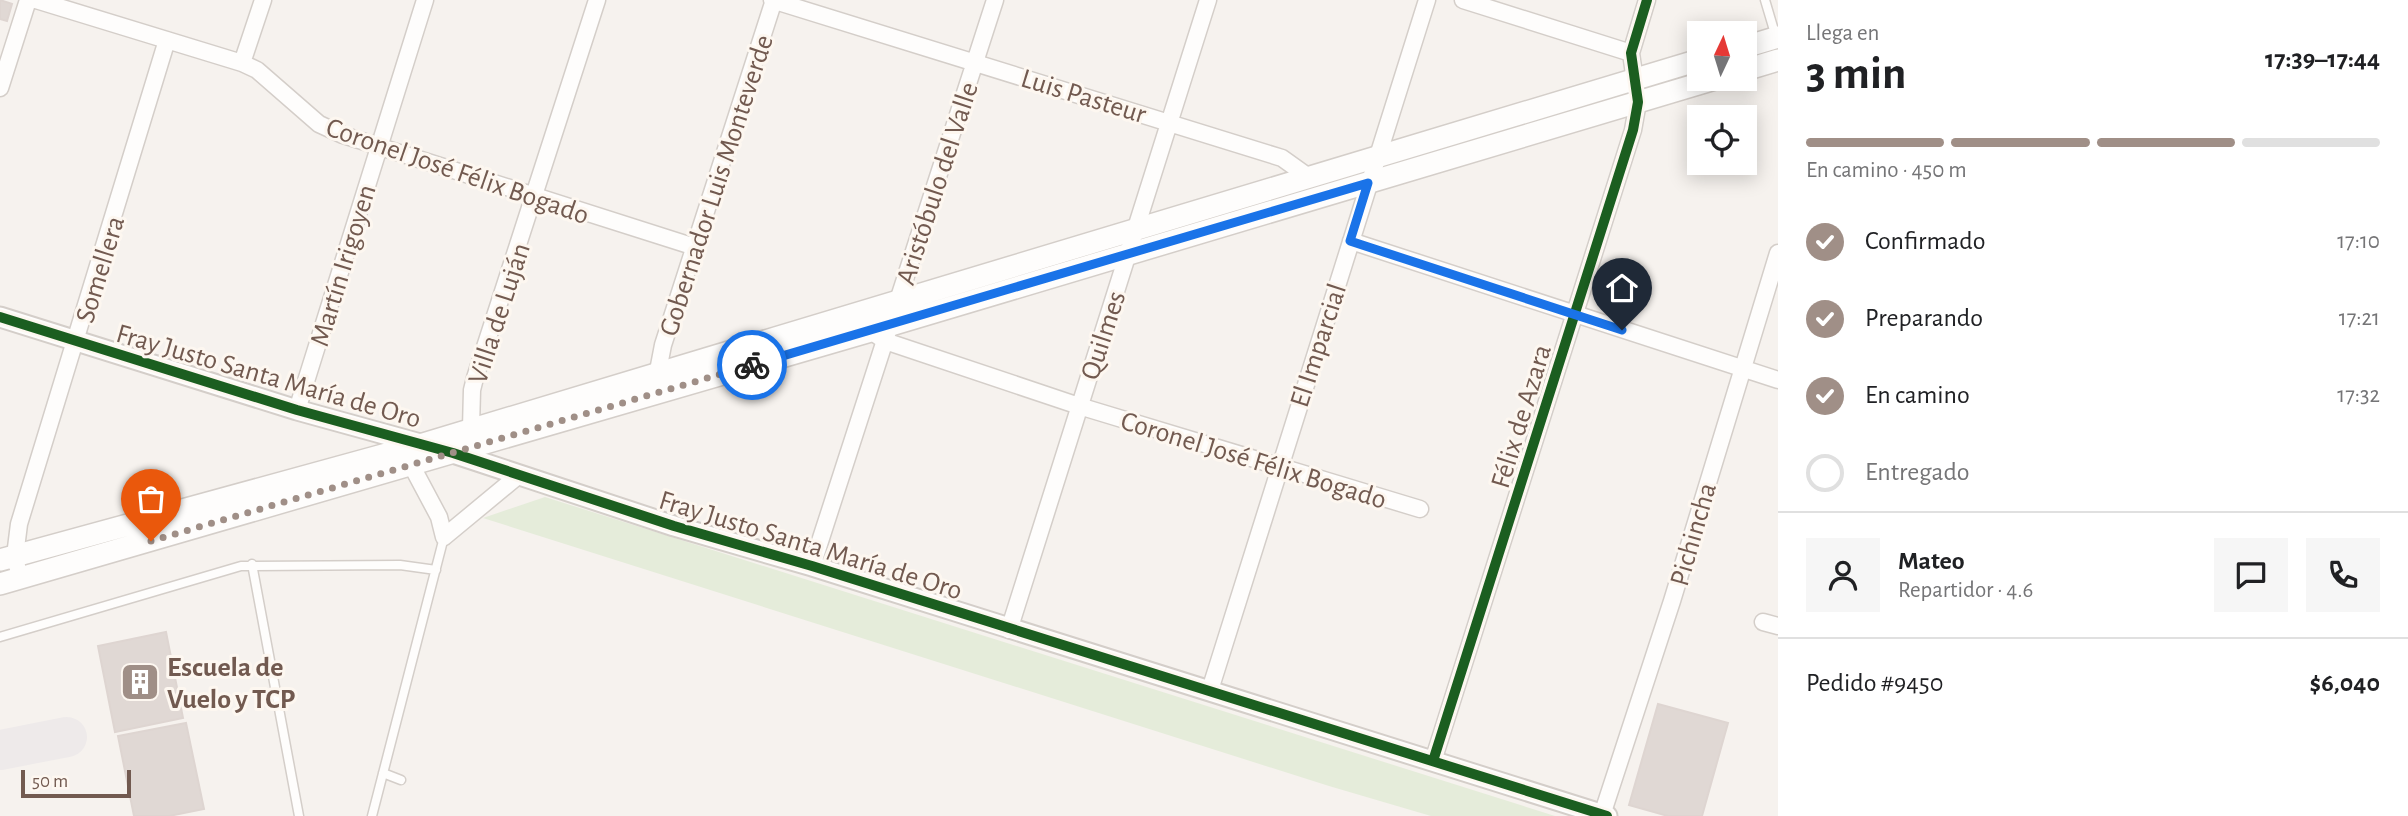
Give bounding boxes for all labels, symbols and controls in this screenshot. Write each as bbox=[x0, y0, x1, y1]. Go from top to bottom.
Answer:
north arrow bbox=[1687, 21, 1757, 91]
map controls bbox=[1687, 21, 1757, 175]
text: Llega en bbox=[1806, 22, 1879, 45]
street label: Gobernador Luis Monteverde bbox=[655, 32, 779, 340]
text: 17:39–17:44 bbox=[2265, 46, 2380, 72]
text: 3 min bbox=[1806, 51, 1906, 97]
street label: Luis Pasteur bbox=[1018, 65, 1149, 129]
street label: Aristóbulo del Valle bbox=[892, 79, 984, 288]
button: locate bbox=[1687, 105, 1757, 175]
street label: Coronel José Félix Bogado bbox=[322, 114, 592, 230]
text: En camino · 450 m bbox=[1806, 159, 1967, 182]
street label: Martín Irigoyen bbox=[306, 182, 382, 350]
street label: Somellera bbox=[71, 213, 130, 326]
icon: check bbox=[1806, 223, 1844, 261]
text: Confirmado bbox=[1865, 228, 1986, 254]
text: 17:10 bbox=[2337, 230, 2380, 253]
street label: Villa de Luján bbox=[464, 240, 536, 388]
pin bbox=[1592, 258, 1652, 330]
icon: home bbox=[1603, 269, 1641, 307]
street label: El Imparcial bbox=[1286, 280, 1352, 411]
street label: Quilmes bbox=[1076, 288, 1131, 383]
icon: check bbox=[1806, 300, 1844, 338]
text: Preparando bbox=[1865, 305, 1983, 331]
text: 17:21 bbox=[2339, 307, 2380, 330]
street label: Fray Justo Santa María de Oro bbox=[113, 320, 424, 434]
courier bbox=[717, 330, 787, 400]
street label: Félix de Azara bbox=[1487, 341, 1557, 492]
icon: bike bbox=[733, 346, 771, 384]
icon: check bbox=[1806, 377, 1844, 415]
text: En camino bbox=[1865, 382, 1970, 408]
text: 17:32 bbox=[2337, 384, 2380, 407]
street label: Coronel José Félix Bogado bbox=[1117, 407, 1390, 515]
text: Entregado bbox=[1865, 459, 1970, 485]
pin bbox=[121, 469, 181, 541]
icon: bag bbox=[132, 480, 170, 518]
street label: Pichincha bbox=[1666, 480, 1722, 589]
street label: Fray Justo Santa María de Oro bbox=[655, 486, 965, 605]
button: person bbox=[1806, 538, 1880, 612]
button: chat bbox=[2214, 538, 2288, 612]
button: phone bbox=[2306, 538, 2380, 612]
text: Mateo bbox=[1898, 548, 1965, 574]
text: Repartidor · 4.6 bbox=[1898, 579, 2033, 602]
place label: Escuela de Vuelo y TCP bbox=[167, 654, 295, 714]
building icon: Escuela de Vuelo y TCP bbox=[119, 661, 161, 703]
text: Pedido #9450 bbox=[1806, 670, 1943, 696]
text: $6,040 bbox=[2310, 670, 2380, 696]
scale bar bbox=[21, 767, 131, 799]
text: 50 m bbox=[32, 772, 68, 791]

